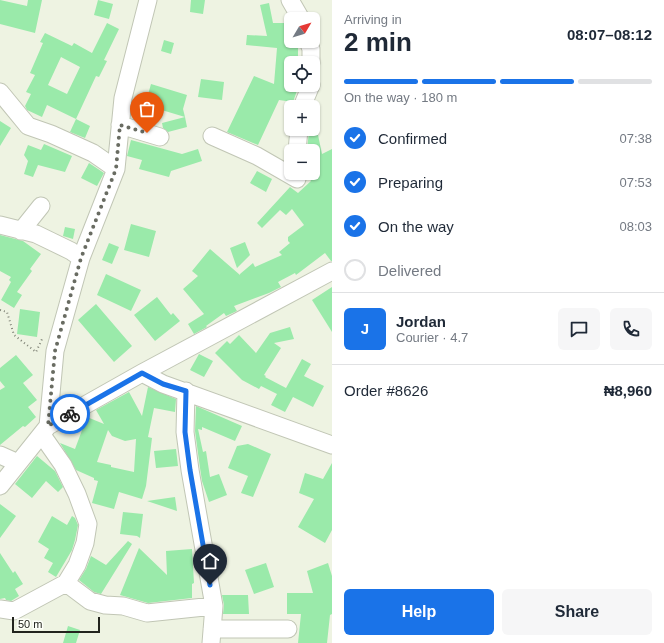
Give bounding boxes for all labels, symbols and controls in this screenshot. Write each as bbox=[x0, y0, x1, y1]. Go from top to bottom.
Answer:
north arrow bbox=[284, 12, 320, 48]
map controls bbox=[284, 12, 320, 180]
text: Arriving in bbox=[344, 12, 402, 27]
text: 08:07–08:12 bbox=[567, 26, 652, 43]
text: 2 min bbox=[344, 27, 412, 57]
button: locate bbox=[284, 56, 320, 92]
text: On the way · 180 m bbox=[344, 90, 457, 105]
pin bbox=[130, 92, 164, 133]
icon: bag bbox=[136, 98, 158, 120]
button: + bbox=[284, 100, 320, 136]
icon: check bbox=[344, 127, 366, 149]
text: Confirmed bbox=[378, 130, 447, 147]
text: 07:38 bbox=[619, 131, 652, 146]
button: − bbox=[284, 144, 320, 180]
icon: check bbox=[344, 171, 366, 193]
text: Preparing bbox=[378, 174, 443, 191]
text: 07:53 bbox=[619, 175, 652, 190]
icon: check bbox=[344, 215, 366, 237]
text: On the way bbox=[378, 218, 454, 235]
text: 08:03 bbox=[619, 219, 652, 234]
text: Delivered bbox=[378, 262, 441, 279]
button: chat bbox=[558, 308, 600, 350]
button: phone bbox=[610, 308, 652, 350]
text: Jordan bbox=[396, 313, 446, 330]
text: J bbox=[361, 320, 369, 337]
text: Courier · 4.7 bbox=[396, 330, 468, 345]
text: Order #8626 bbox=[344, 382, 428, 399]
text: ₦8,960 bbox=[604, 382, 652, 399]
courier bbox=[50, 394, 90, 434]
icon: bike bbox=[59, 403, 81, 425]
pin bbox=[193, 544, 227, 585]
icon: home bbox=[199, 550, 221, 572]
button: Help bbox=[344, 589, 494, 635]
button: Share bbox=[502, 589, 652, 635]
scale bar bbox=[12, 615, 100, 634]
text: 50 m bbox=[18, 618, 42, 630]

